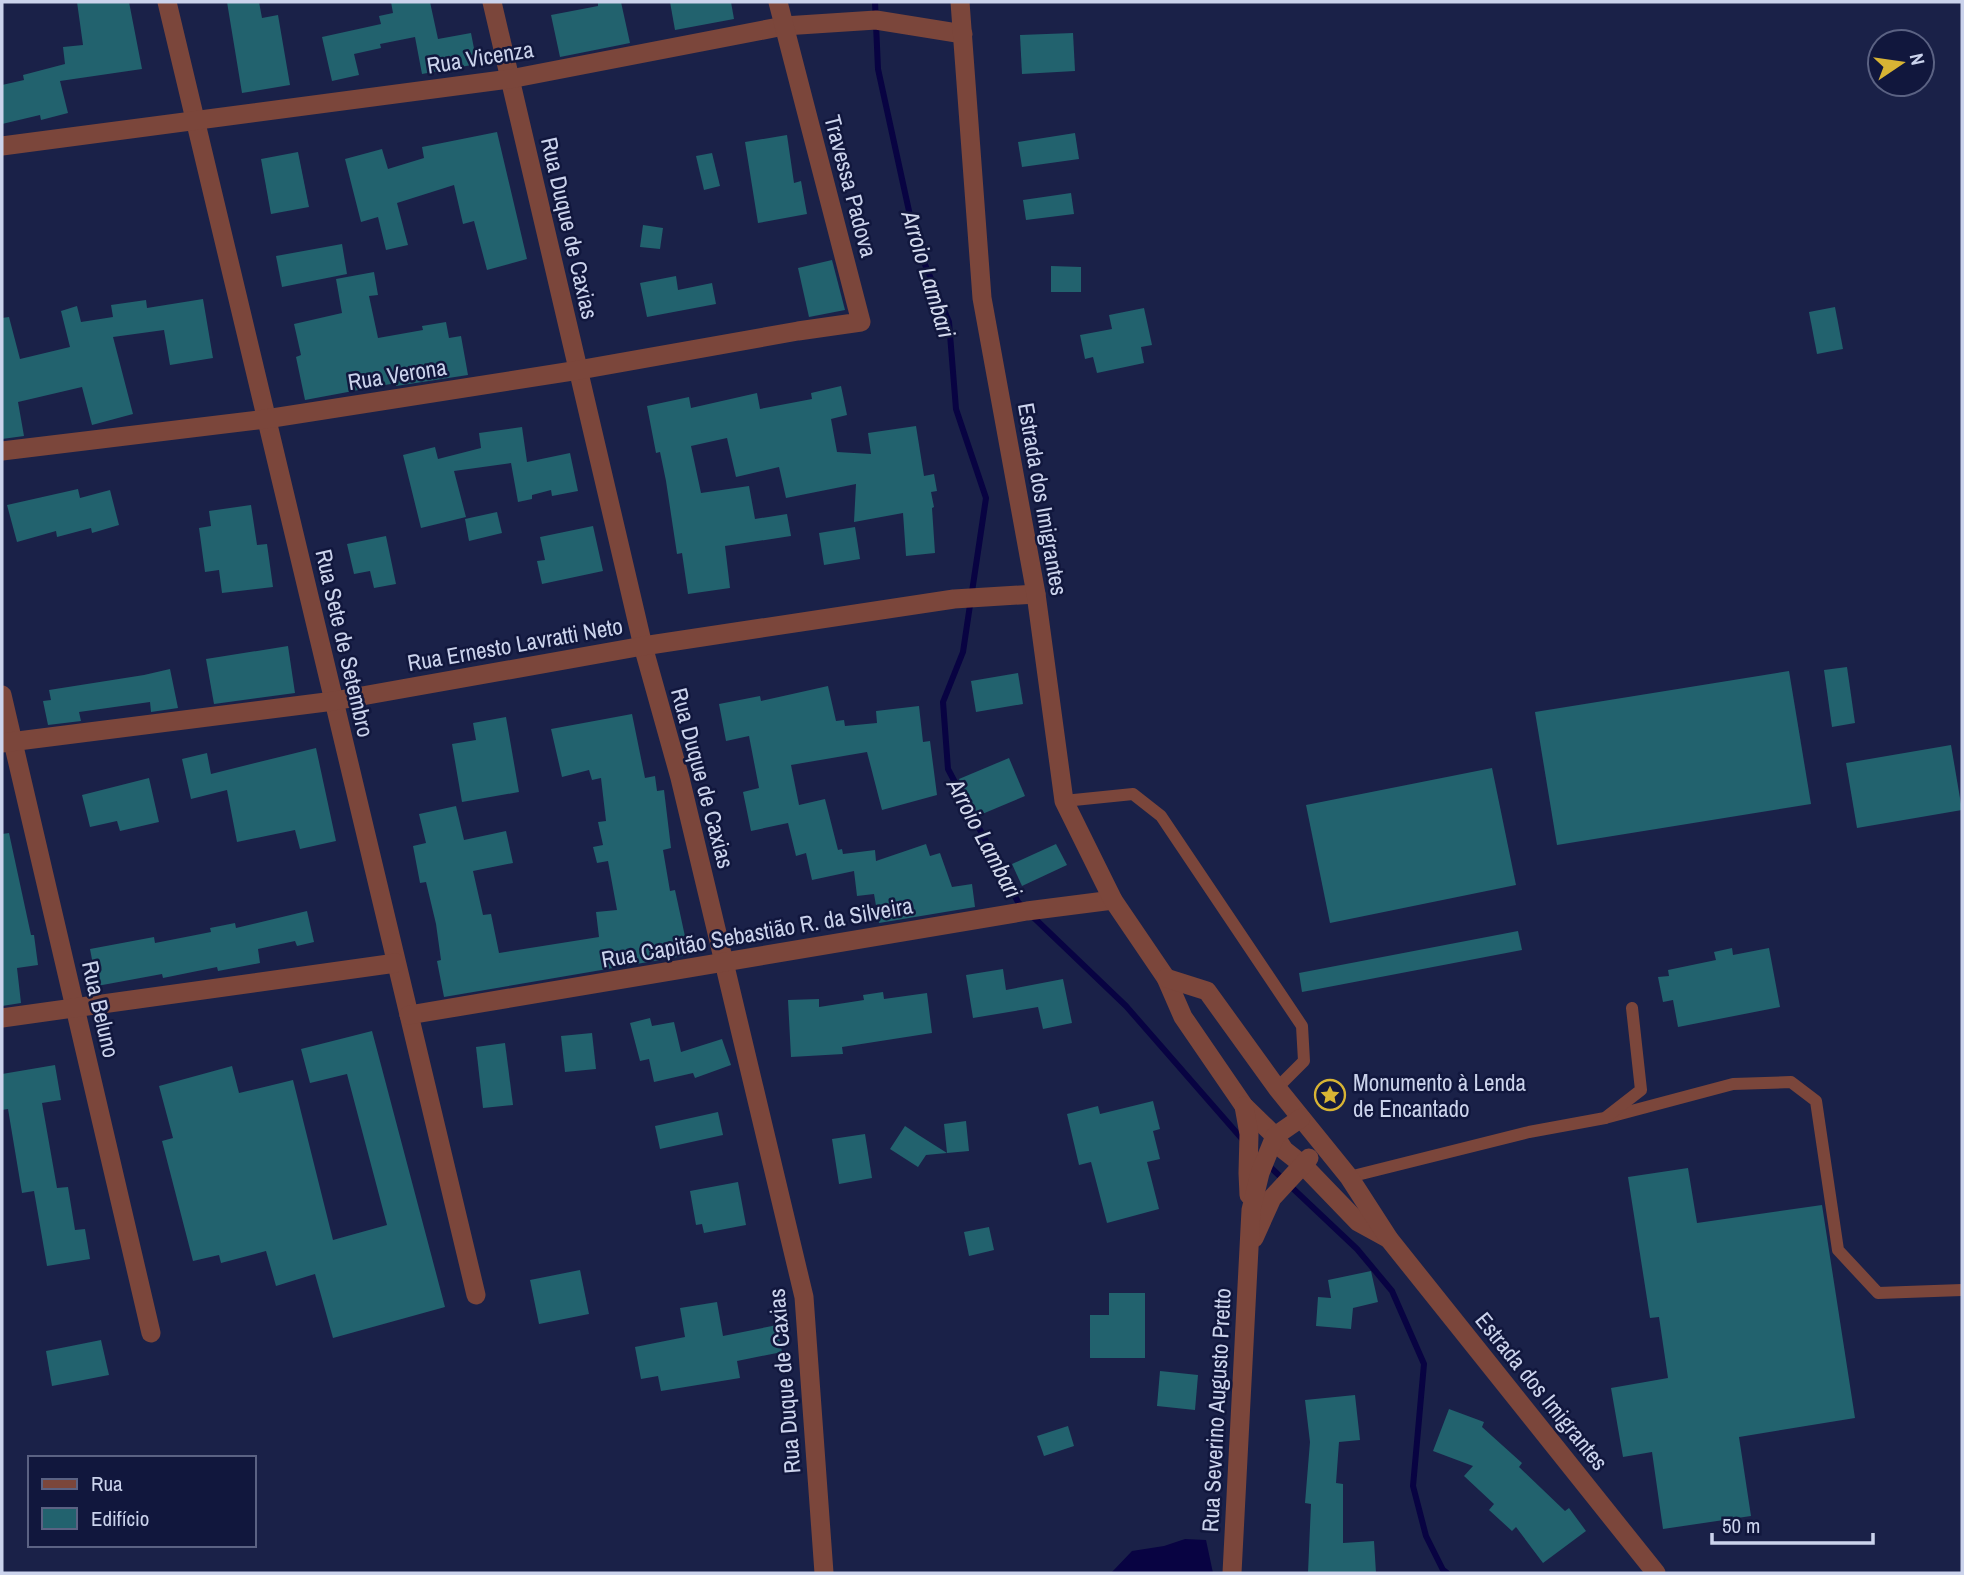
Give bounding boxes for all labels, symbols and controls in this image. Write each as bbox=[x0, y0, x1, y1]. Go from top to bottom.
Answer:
north arrow bbox=[1866, 28, 1936, 98]
street label: Rua Vicenza bbox=[424, 33, 536, 81]
text: N bbox=[1904, 51, 1931, 68]
street label: Travessa Padova bbox=[817, 111, 885, 261]
street label: Rua Duque de Caxias bbox=[534, 134, 606, 322]
water label: Arroio Lambari bbox=[894, 206, 964, 342]
street label: Rua Verona bbox=[345, 351, 449, 397]
street label: Estrada dos Imigrantes bbox=[1011, 400, 1075, 598]
street label: Rua Sete de Setembro bbox=[308, 546, 382, 740]
street label: Rua Ernesto Lavratti Neto bbox=[405, 610, 625, 678]
street label: Rua Duque de Caxias bbox=[664, 684, 742, 872]
water label: Arroio Lambari bbox=[940, 772, 1030, 904]
street label: Rua Capitão Sebastião R. da Silveira bbox=[599, 889, 916, 975]
street label: Rua Beluno bbox=[75, 957, 127, 1061]
place label: Monumento à Lenda de Encantado bbox=[1353, 1067, 1527, 1124]
place icon: Monumento à Lenda de Encantado bbox=[1313, 1078, 1347, 1112]
street label: Rua Duque de Caxias bbox=[760, 1287, 808, 1475]
street label: Rua Severino Augusto Pretto bbox=[1194, 1287, 1238, 1533]
street label: Estrada dos Imigrantes bbox=[1469, 1305, 1615, 1477]
legend bbox=[28, 1456, 256, 1547]
text: Rua bbox=[91, 1469, 123, 1498]
scale bar bbox=[1712, 1502, 1873, 1546]
text: Edifício bbox=[91, 1504, 149, 1533]
text: 50 m bbox=[1722, 1511, 1760, 1540]

